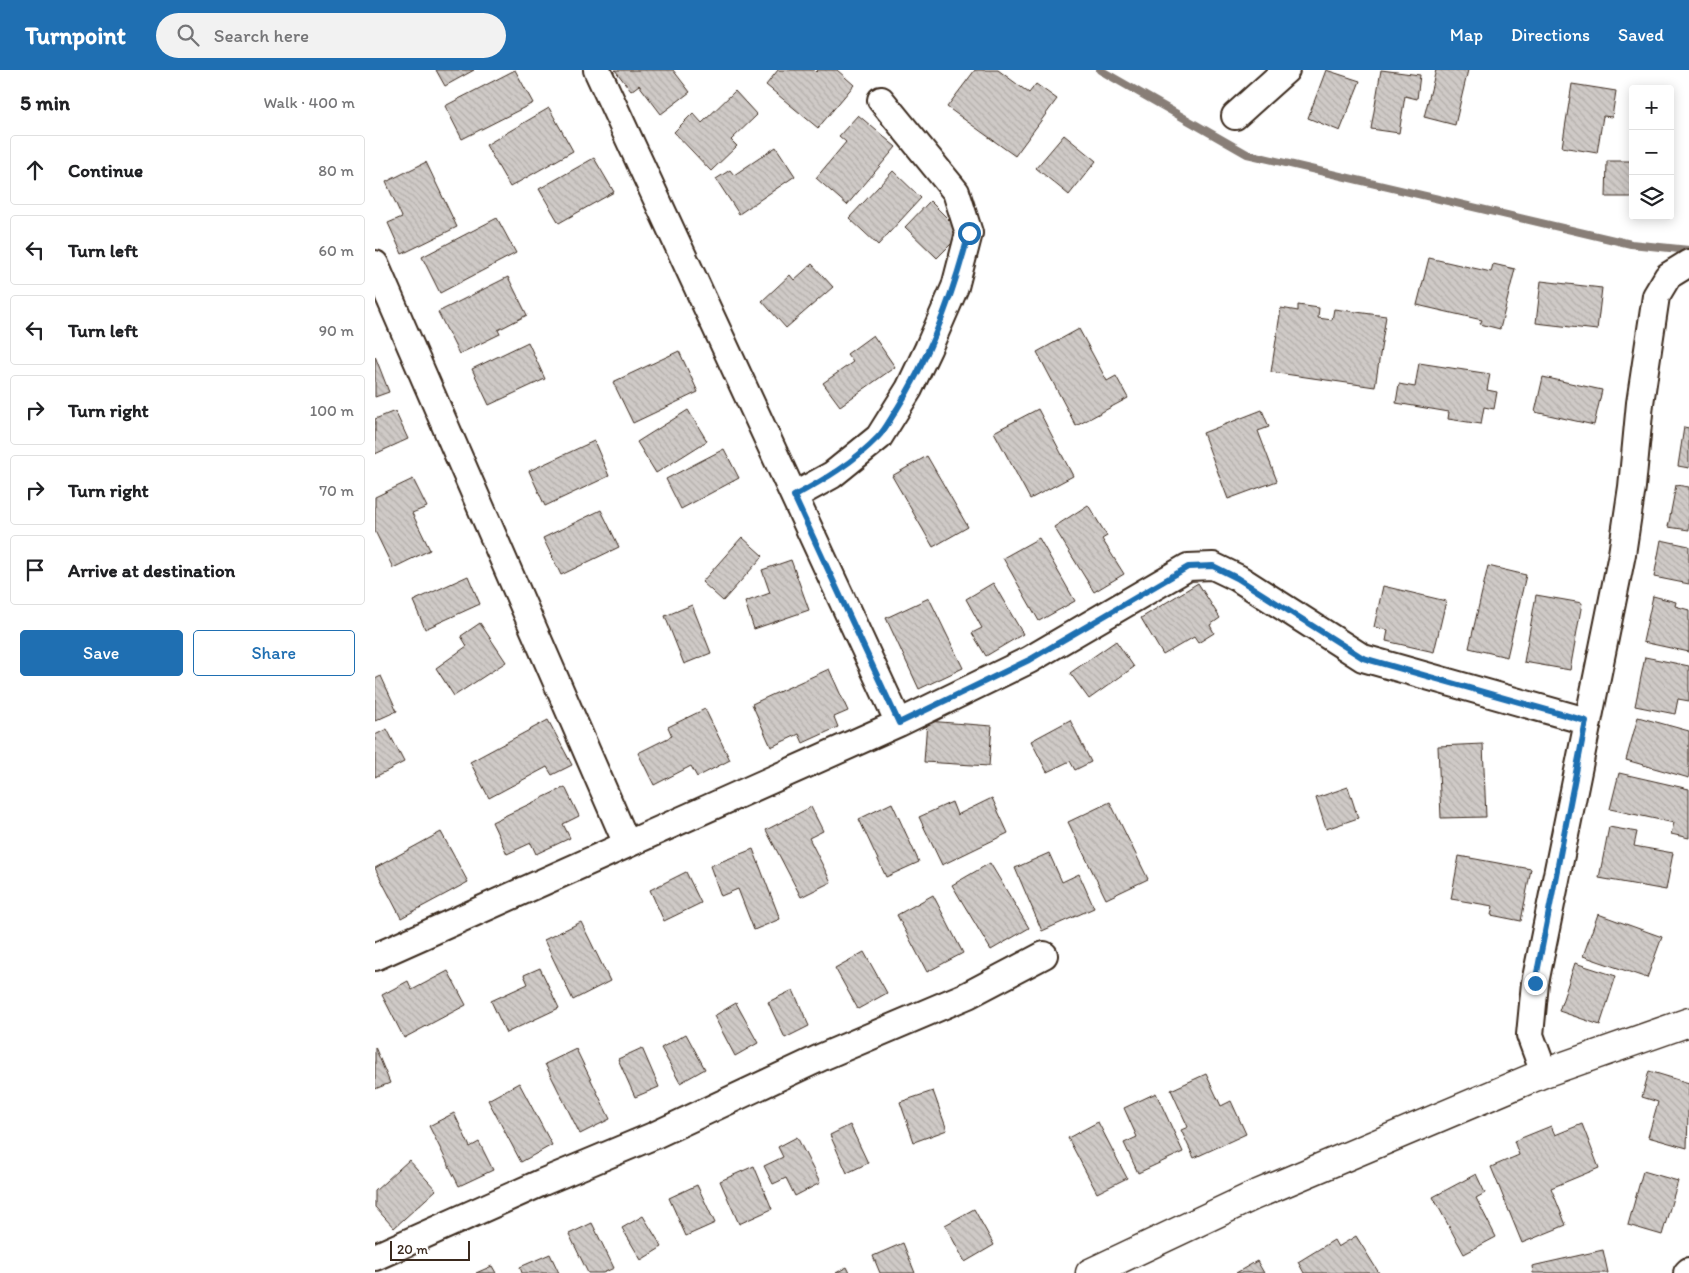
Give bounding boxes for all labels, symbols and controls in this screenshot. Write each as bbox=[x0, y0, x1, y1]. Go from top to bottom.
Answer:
search box bbox=[156, 13, 506, 58]
text: Turnpoint bbox=[25, 21, 126, 50]
icon: search bbox=[174, 21, 202, 49]
text: Search here bbox=[214, 24, 309, 47]
text: Map bbox=[1450, 24, 1483, 46]
text: Directions bbox=[1511, 24, 1590, 46]
text: Saved bbox=[1618, 24, 1664, 46]
map controls bbox=[1629, 85, 1674, 220]
button: + bbox=[1629, 85, 1674, 130]
text: 5 min bbox=[20, 90, 70, 115]
text: Walk · 400 m bbox=[263, 93, 355, 112]
button: − bbox=[1629, 130, 1674, 175]
icon: ahead bbox=[21, 156, 49, 184]
text: Continue bbox=[68, 159, 143, 182]
text: 80 m bbox=[318, 161, 354, 180]
button: layers bbox=[1629, 175, 1674, 220]
route start bbox=[958, 222, 981, 245]
icon: left bbox=[21, 236, 49, 264]
text: Turn left bbox=[68, 239, 138, 262]
text: 60 m bbox=[319, 241, 354, 260]
icon: left bbox=[21, 316, 49, 344]
text: Turn left bbox=[68, 319, 138, 342]
text: 90 m bbox=[319, 321, 354, 340]
icon: right bbox=[21, 396, 49, 424]
text: Turn right bbox=[68, 399, 149, 422]
text: 100 m bbox=[310, 401, 354, 420]
icon: right bbox=[21, 476, 49, 504]
text: Turn right bbox=[68, 479, 149, 502]
text: 70 m bbox=[319, 481, 354, 500]
icon: arrive bbox=[21, 556, 49, 584]
text: Arrive at destination bbox=[68, 559, 235, 582]
button: Save bbox=[20, 630, 183, 676]
button: Share bbox=[193, 630, 355, 676]
route end bbox=[1524, 972, 1547, 995]
scale bar bbox=[390, 1238, 470, 1261]
text: 20 m bbox=[397, 1241, 428, 1258]

